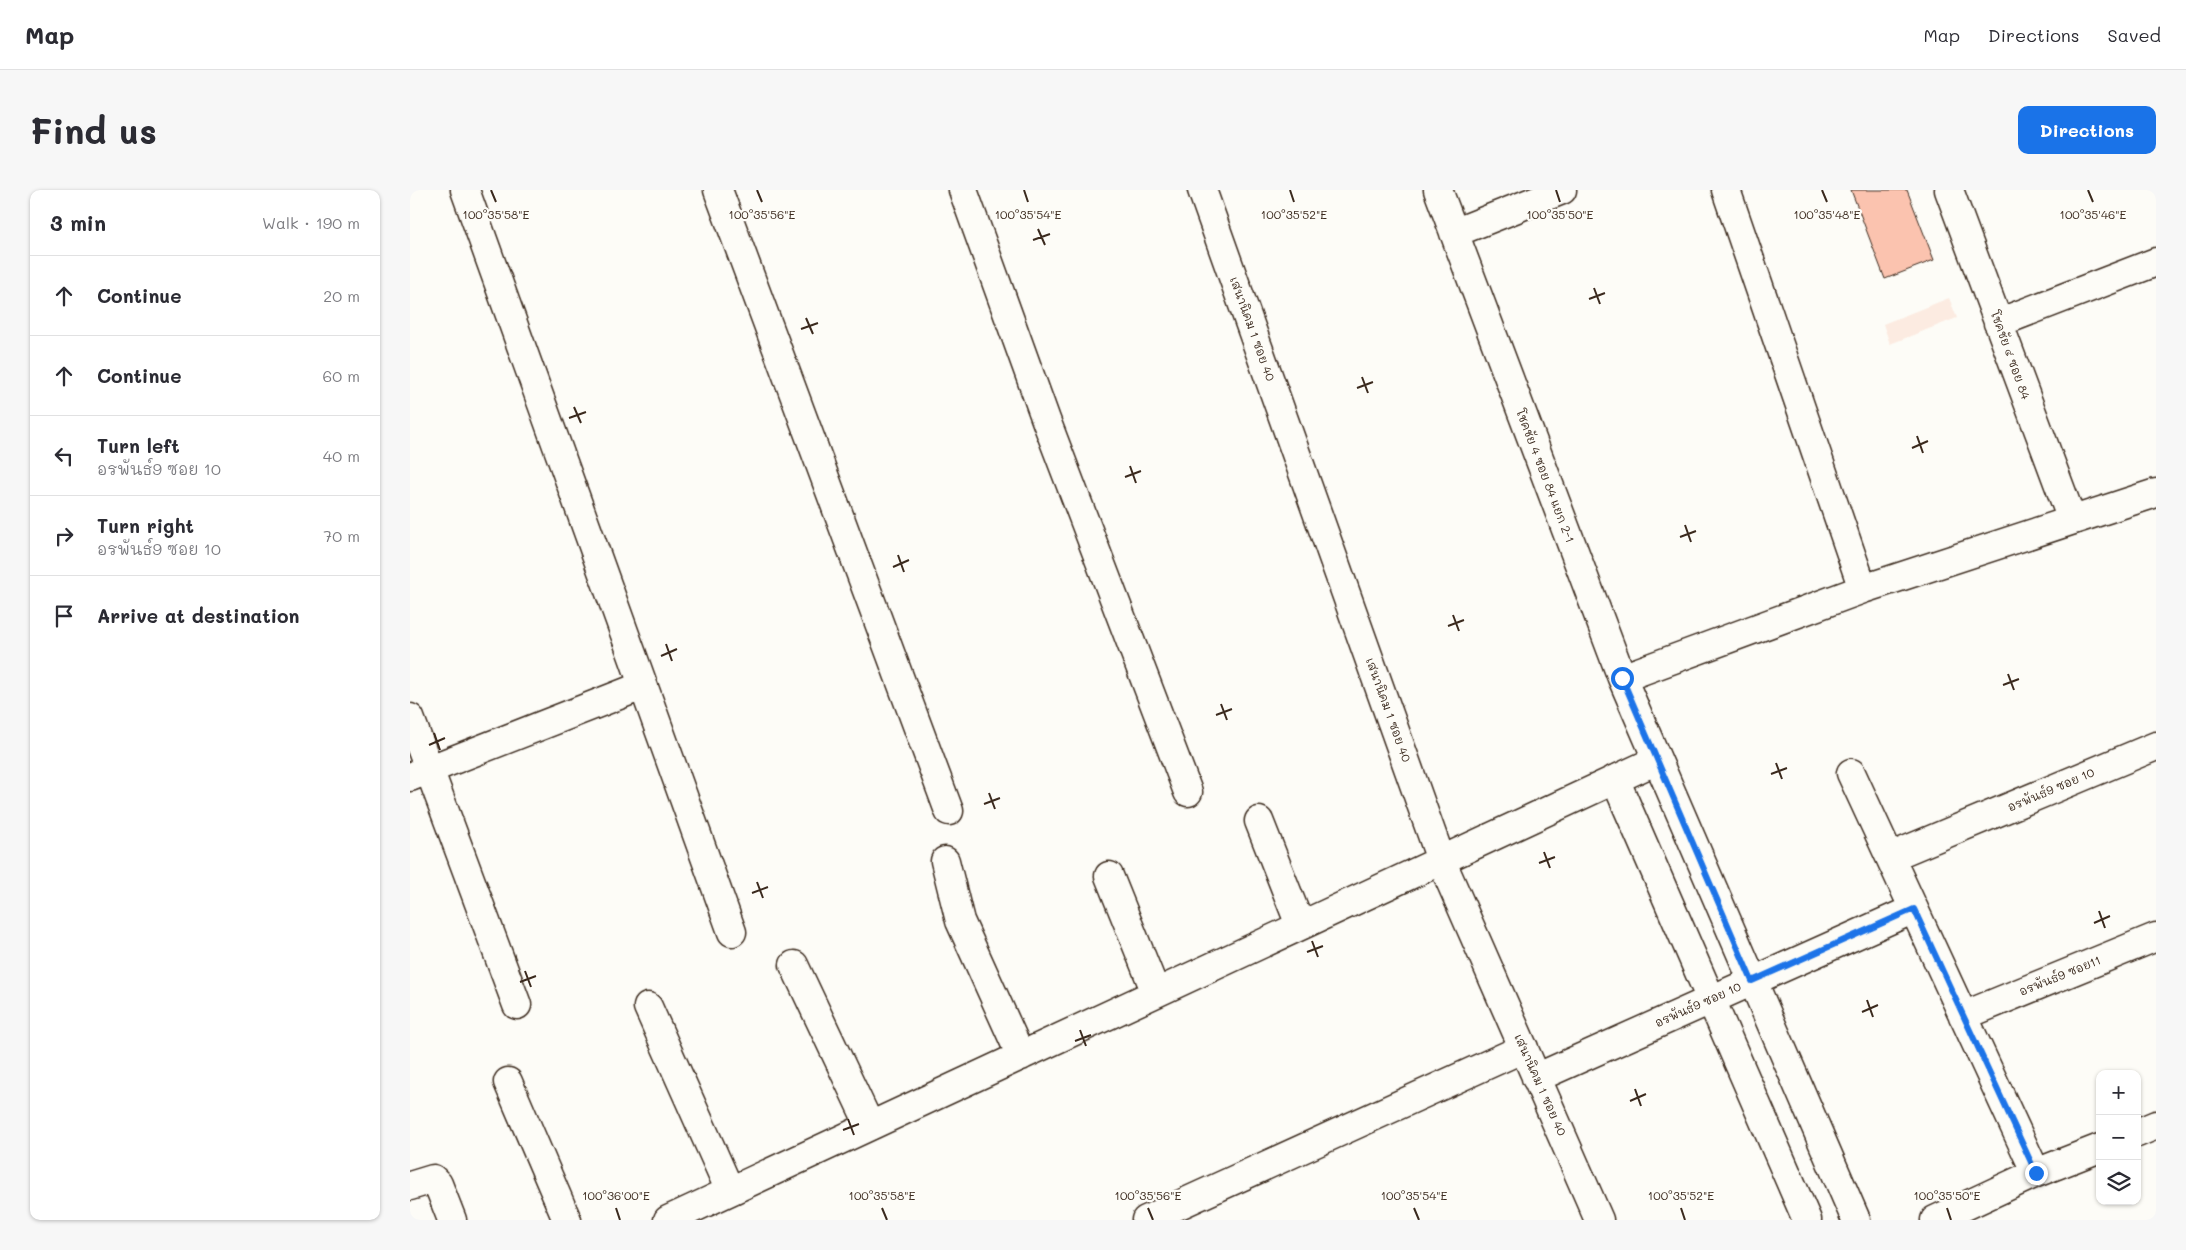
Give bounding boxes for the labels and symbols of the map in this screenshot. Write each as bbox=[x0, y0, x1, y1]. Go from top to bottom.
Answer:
text: 100°35'58"E bbox=[463, 206, 530, 222]
text: 100°35'56"E bbox=[729, 206, 796, 222]
text: 100°35'54"E bbox=[995, 206, 1061, 222]
text: 100°35'52"E bbox=[1261, 206, 1327, 222]
text: 100°35'50"E bbox=[1527, 206, 1594, 222]
text: 100°35'48"E bbox=[1794, 206, 1861, 222]
text: 100°35'46"E bbox=[2060, 206, 2127, 222]
street label: เสนานิคม 1 ซอย 40 bbox=[1227, 274, 1279, 383]
street label: โชคชัย ๔ ซอย 84 bbox=[1987, 307, 2034, 401]
street label: โชคชัย 4 ซอย 84 แยก 2-1 bbox=[1513, 406, 1579, 545]
street label: เสนานิคม 1 ซอย 40 bbox=[1363, 655, 1415, 764]
route start bbox=[1611, 667, 1634, 690]
street label: อรพันธ์9 ซอย 10 bbox=[2005, 763, 2097, 815]
street label: อรพันธ์9 ซอย11 bbox=[2016, 951, 2103, 999]
street label: อรพันธ์9 ซอย 10 bbox=[1652, 978, 1744, 1030]
street label: เสนานิคม 1 ซอย 40 bbox=[1511, 1031, 1571, 1138]
route end bbox=[2025, 1162, 2048, 1185]
text: 100°36'00"E bbox=[582, 1187, 650, 1203]
text: 100°35'58"E bbox=[849, 1187, 916, 1203]
text: 100°35'56"E bbox=[1115, 1187, 1182, 1203]
text: 100°35'54"E bbox=[1381, 1187, 1447, 1203]
text: 100°35'52"E bbox=[1648, 1187, 1714, 1203]
text: 100°35'50"E bbox=[1914, 1187, 1981, 1203]

